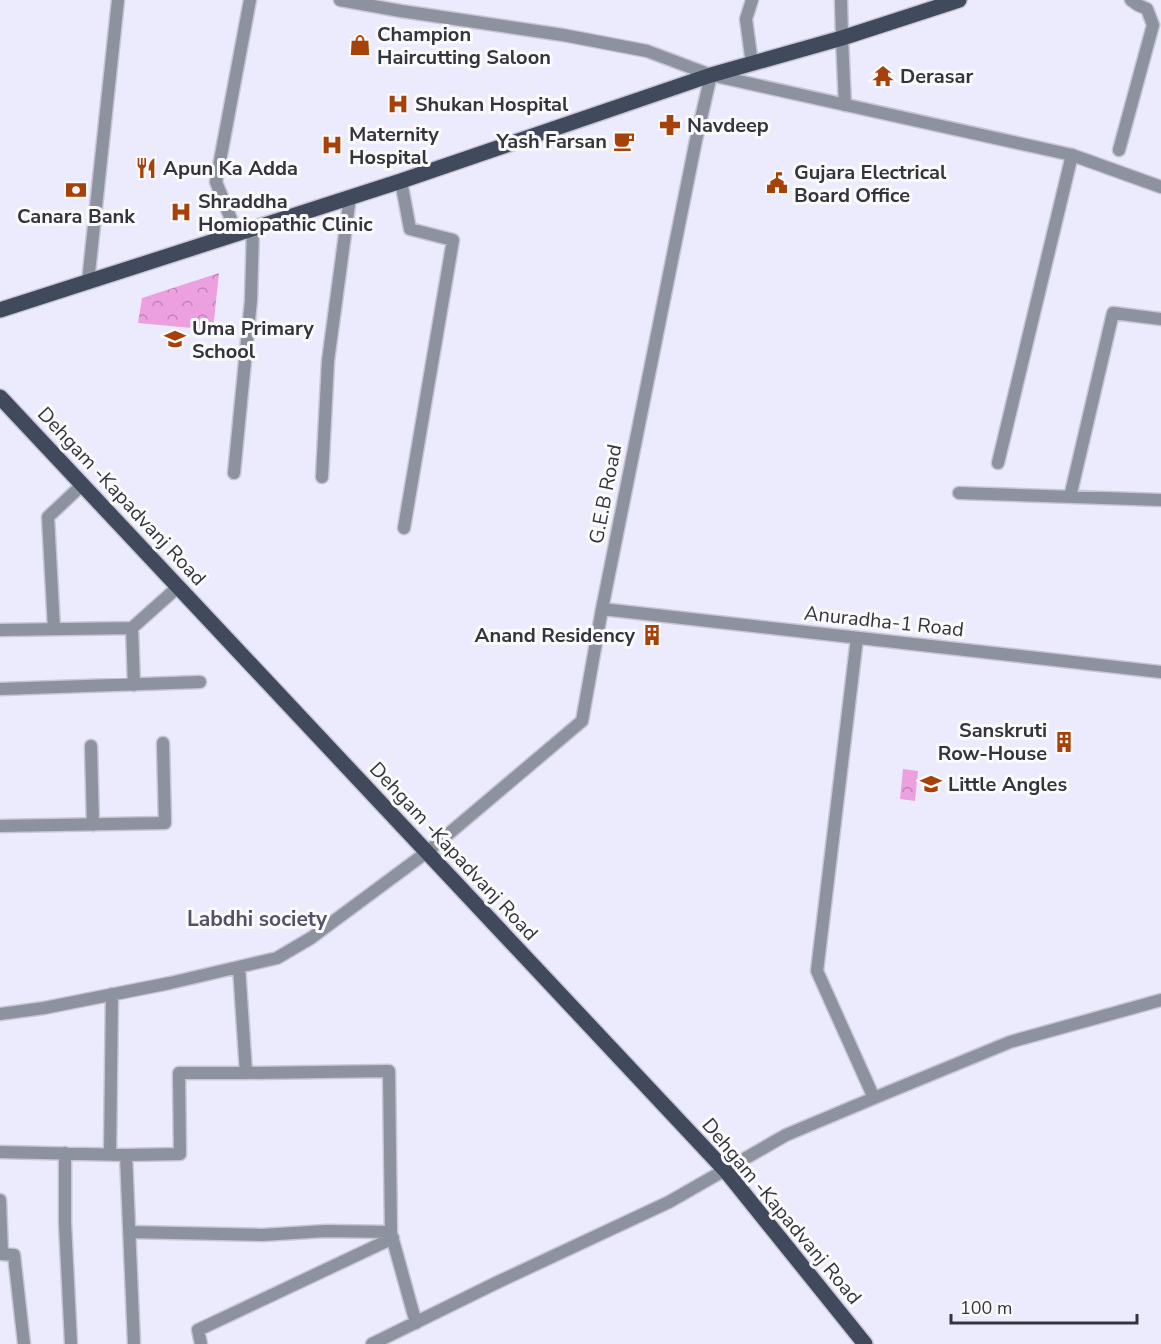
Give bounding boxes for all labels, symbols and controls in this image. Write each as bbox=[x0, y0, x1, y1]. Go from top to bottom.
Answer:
place label: Champion Haircutting Saloon bbox=[377, 21, 551, 71]
shop icon: Champion Haircutting Saloon bbox=[348, 33, 372, 57]
place label: Derasar bbox=[900, 63, 973, 90]
temple icon: Derasar bbox=[871, 64, 895, 88]
place label: Shukan Hospital bbox=[415, 91, 569, 118]
hospital icon: Shukan Hospital bbox=[386, 92, 410, 116]
place label: Navdeep bbox=[687, 112, 769, 139]
pharmacy icon: Navdeep bbox=[658, 113, 682, 137]
place label: Maternity Hospital bbox=[349, 121, 439, 171]
place label: Yash Farsan bbox=[495, 128, 607, 155]
cafe icon: Yash Farsan bbox=[612, 129, 636, 153]
hospital icon: Maternity Hospital bbox=[320, 133, 344, 157]
place label: Apun Ka Adda bbox=[163, 155, 298, 182]
restaurant icon: Apun Ka Adda bbox=[134, 156, 158, 180]
place label: Gujara Electrical Board Office bbox=[794, 159, 947, 209]
public building icon: Gujara Electrical Board Office bbox=[765, 171, 789, 195]
bank icon: Canara Bank bbox=[64, 178, 88, 202]
place label: Shraddha Homiopathic Clinic bbox=[198, 188, 373, 238]
hospital icon: Shraddha Homiopathic Clinic bbox=[169, 200, 193, 224]
place label: Canara Bank bbox=[17, 203, 136, 230]
place label: Uma Primary School bbox=[192, 315, 314, 365]
school or university icon: Uma Primary School bbox=[163, 327, 187, 351]
street label: Dehgam -Kapadvanj Road bbox=[31, 401, 212, 592]
street label: G.E.B Road bbox=[583, 442, 628, 546]
street label: Anuradha-1 Road bbox=[803, 600, 965, 643]
place label: Anand Residency bbox=[475, 622, 635, 649]
building icon: Anand Residency bbox=[640, 623, 664, 647]
place label: Sanskruti Row-House bbox=[938, 717, 1047, 767]
building icon: Sanskruti Row-House bbox=[1052, 730, 1076, 754]
street label: Dehgam -Kapadvanj Road bbox=[363, 756, 544, 947]
place label: Little Angles bbox=[948, 771, 1067, 798]
school or university icon: Little Angles bbox=[919, 772, 943, 796]
district label: Labdhi society bbox=[187, 905, 328, 933]
street label: Dehgam -Kapadvanj Road bbox=[696, 1112, 868, 1310]
scale bar bbox=[951, 1287, 1137, 1325]
text: 100 m bbox=[960, 1296, 1012, 1320]

